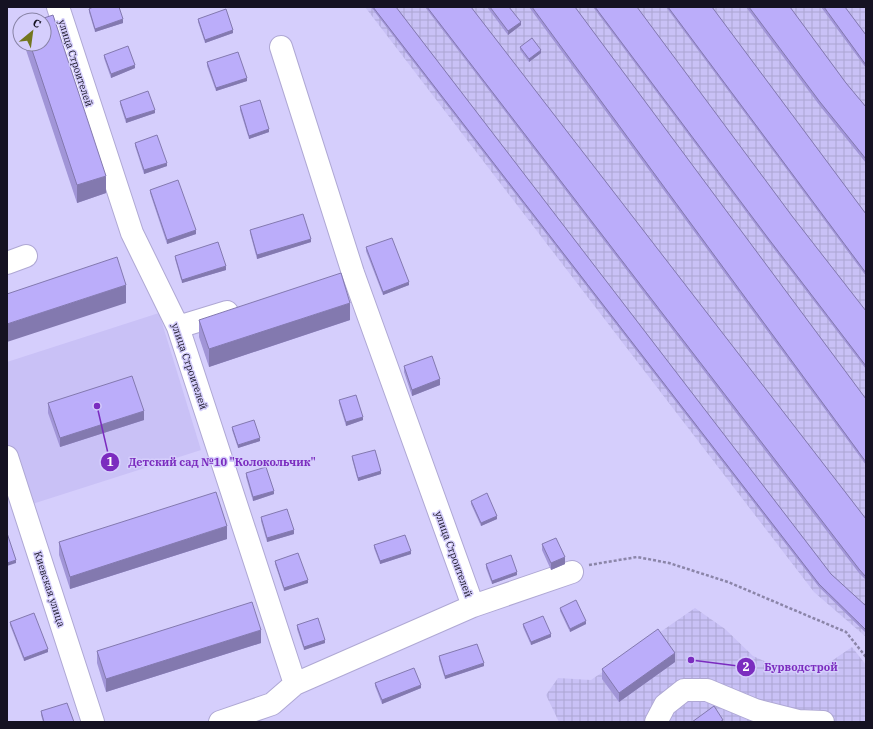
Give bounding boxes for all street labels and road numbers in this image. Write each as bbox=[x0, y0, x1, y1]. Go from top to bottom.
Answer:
street label: улица Строителей bbox=[55, 18, 96, 109]
street label: улица Строителей bbox=[169, 321, 211, 412]
street label: улица Строителей bbox=[432, 509, 475, 599]
street label: Киевская улица bbox=[31, 550, 68, 629]

